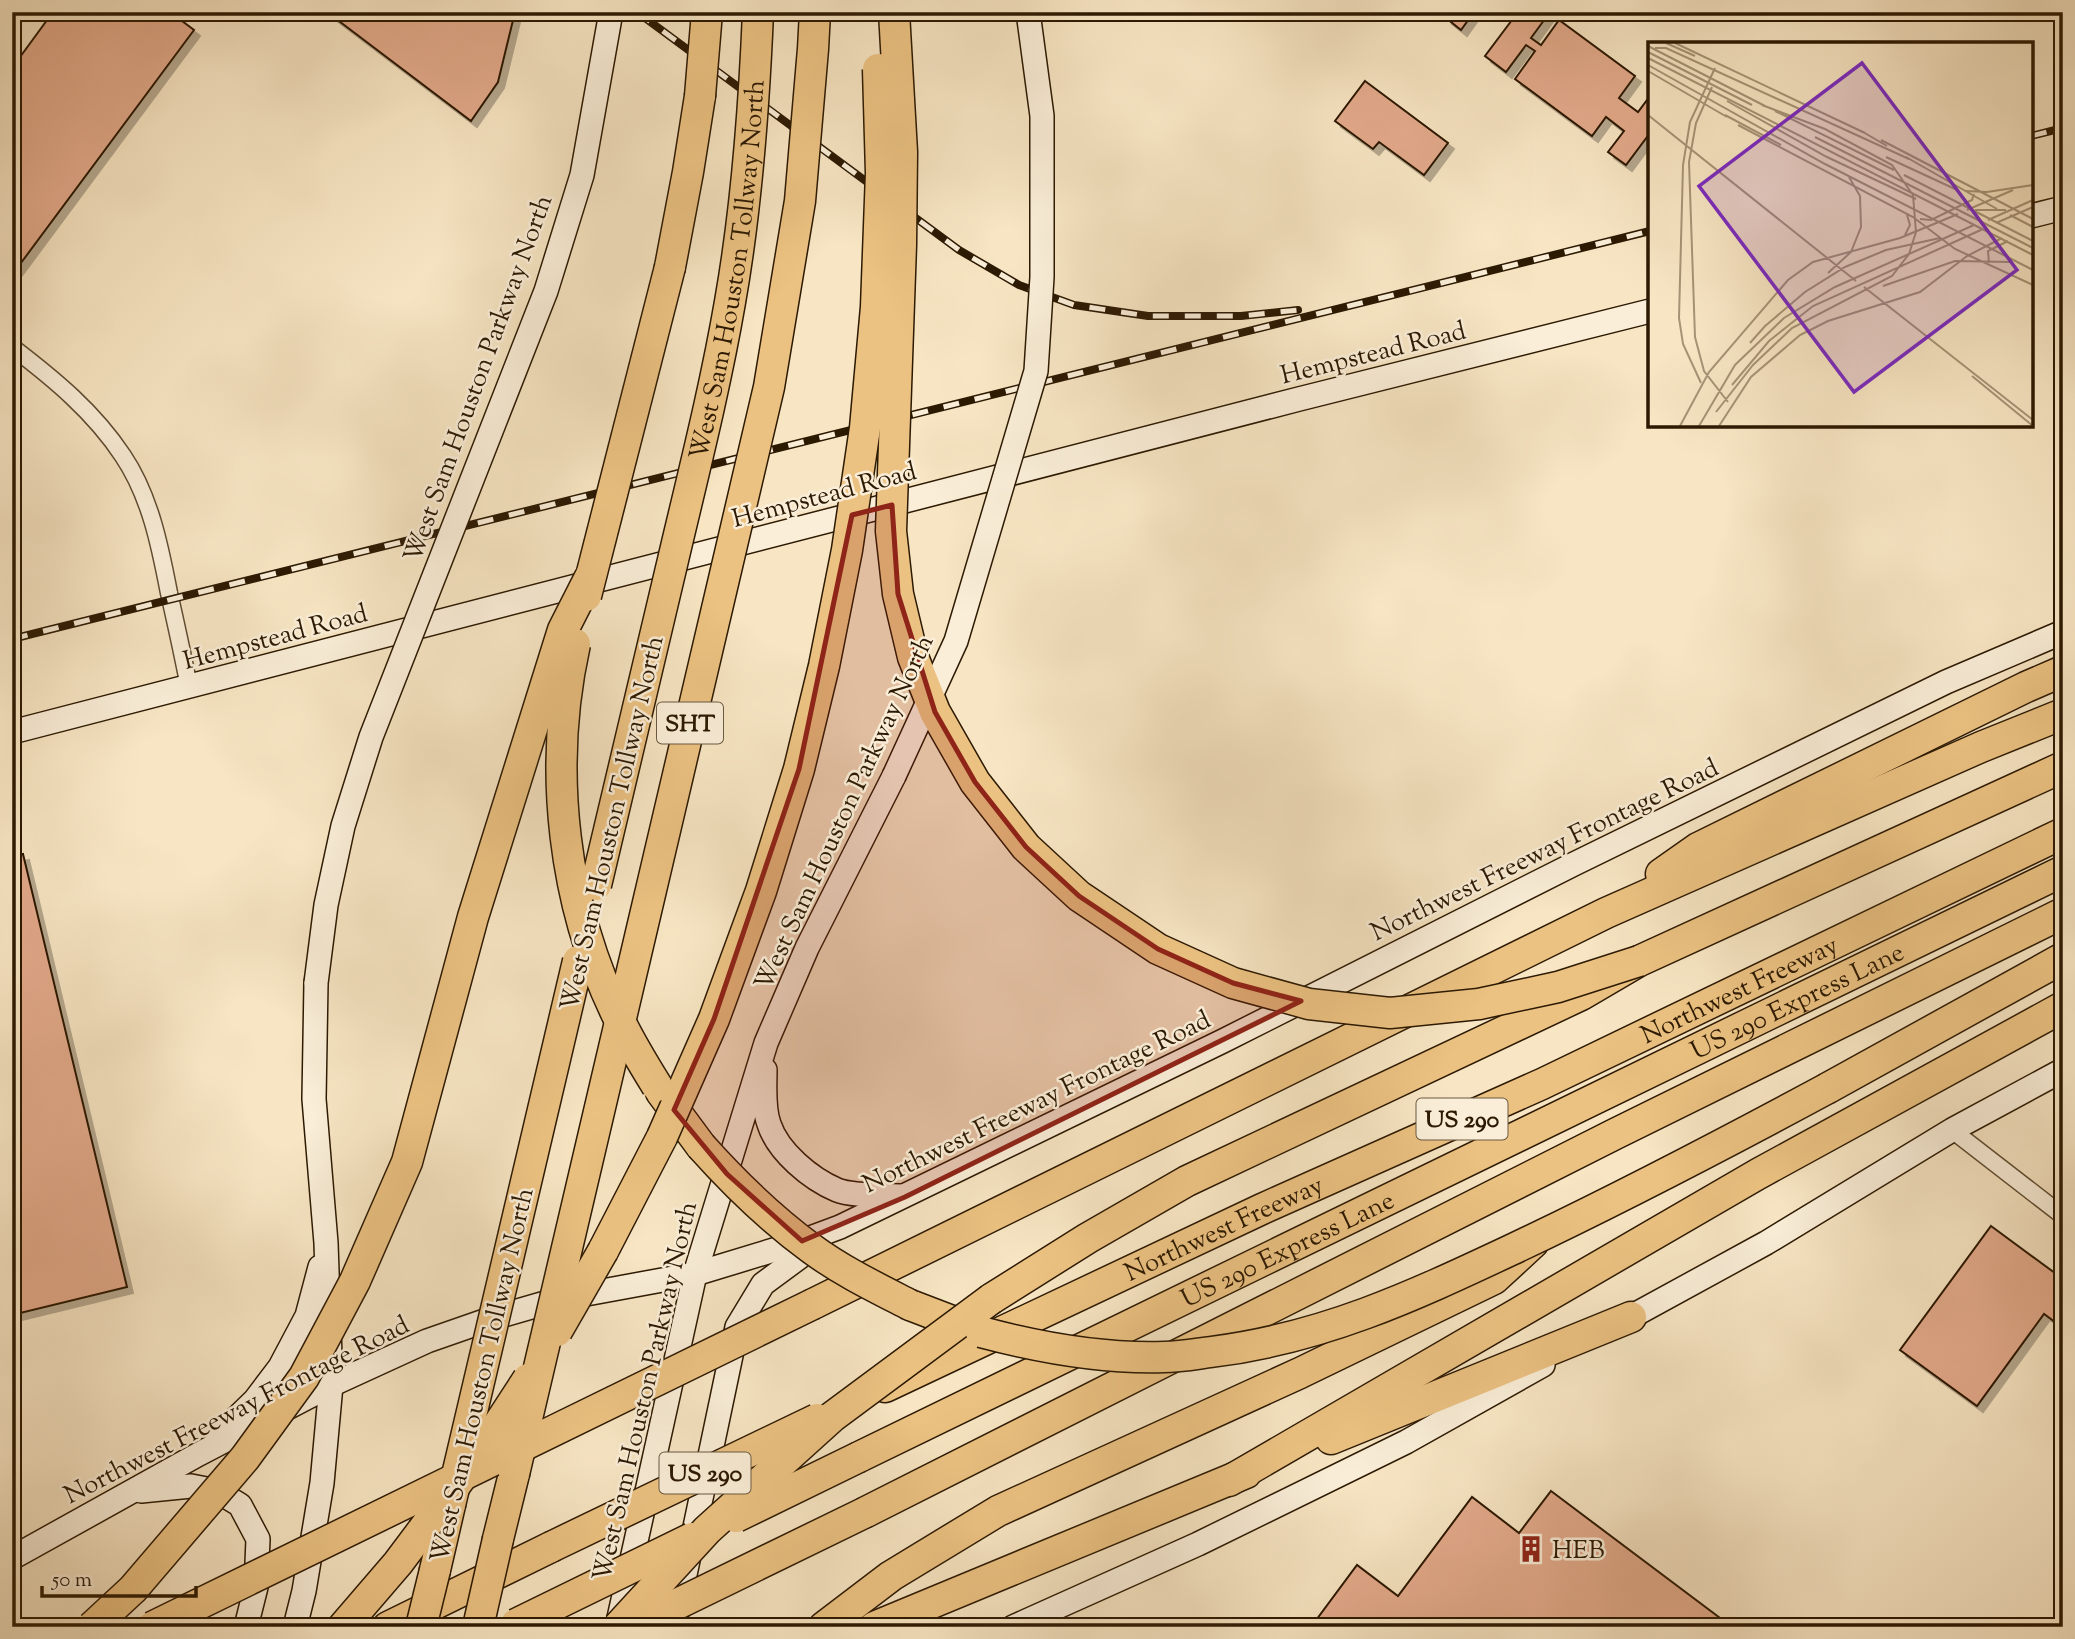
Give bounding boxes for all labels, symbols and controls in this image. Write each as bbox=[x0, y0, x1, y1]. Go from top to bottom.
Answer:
inset map bbox=[1648, 42, 2033, 427]
street label: West Sam Houston Tollway North bbox=[681, 79, 776, 464]
street label: West Sam Houston Parkway North bbox=[395, 190, 563, 568]
street label: Hempstead Road bbox=[1277, 313, 1470, 395]
street label: Hempstead Road bbox=[728, 454, 921, 539]
street label: Hempstead Road bbox=[179, 596, 372, 681]
street label: West Sam Houston Parkway North bbox=[746, 629, 944, 997]
street label: West Sam Houston Tollway North bbox=[552, 632, 675, 1015]
road number: SHT bbox=[657, 702, 723, 744]
street label: Northwest Freeway Frontage Road bbox=[1365, 751, 1726, 952]
street label: Northwest Freeway bbox=[1635, 928, 1845, 1055]
street label: US 290 Express Lane bbox=[1685, 935, 1911, 1070]
street label: Northwest Freeway Frontage Road bbox=[857, 1003, 1218, 1204]
road number: US 290 bbox=[1416, 1098, 1508, 1140]
street label: Northwest Freeway bbox=[1119, 1168, 1330, 1292]
street label: US 290 Express Lane bbox=[1175, 1183, 1401, 1319]
street label: West Sam Houston Tollway North bbox=[422, 1184, 545, 1567]
street label: West Sam Houston Parkway North bbox=[585, 1198, 708, 1585]
street label: Northwest Freeway Frontage Road bbox=[58, 1308, 416, 1515]
road number: US 290 bbox=[660, 1452, 750, 1493]
place label: HEB bbox=[1552, 1533, 1605, 1570]
building icon: HEB bbox=[1516, 1534, 1546, 1564]
scale bar bbox=[42, 1555, 196, 1599]
text: 50 m bbox=[51, 1566, 92, 1596]

